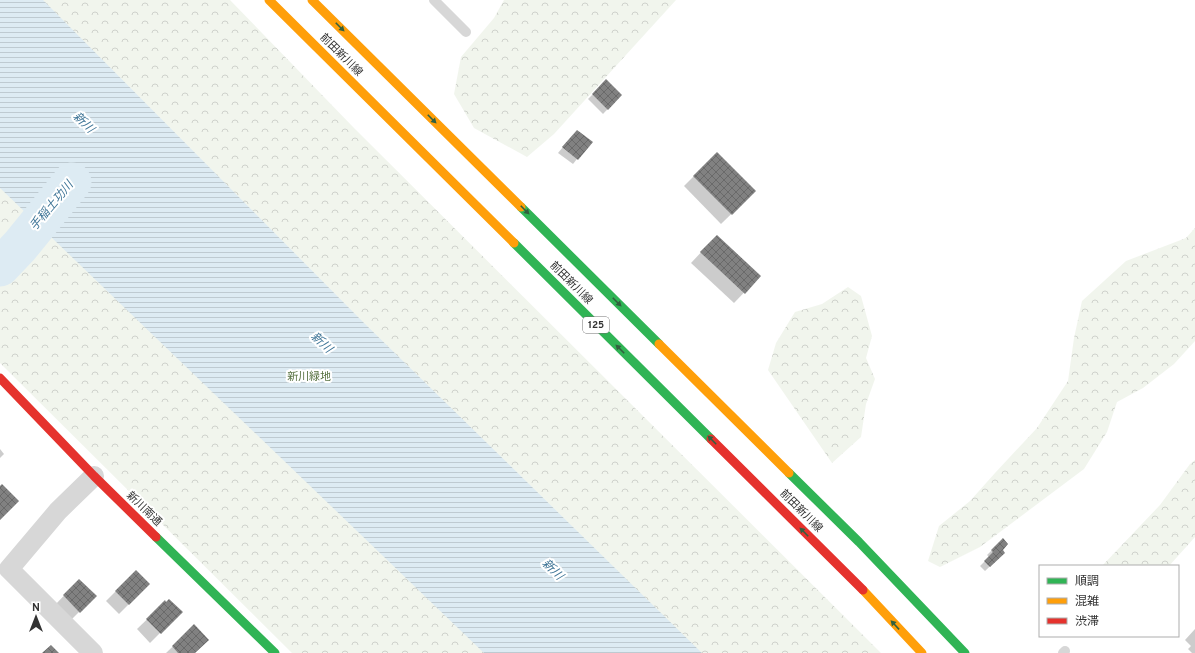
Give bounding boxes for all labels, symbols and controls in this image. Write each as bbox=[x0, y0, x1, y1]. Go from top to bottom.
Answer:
one-way arrow bbox=[335, 23, 345, 32]
street label: 前田新川線 bbox=[317, 31, 365, 79]
water label: 新川 bbox=[69, 109, 99, 139]
one-way arrow bbox=[427, 114, 437, 124]
water label: 手稲土功川 bbox=[27, 176, 79, 234]
one-way arrow bbox=[520, 206, 529, 215]
street label: 前田新川線 bbox=[547, 259, 595, 307]
one-way arrow bbox=[612, 297, 622, 307]
road number: 125 bbox=[583, 317, 609, 333]
water label: 新川 bbox=[307, 329, 337, 358]
one-way arrow bbox=[615, 344, 625, 353]
park label: 新川緑地 bbox=[287, 370, 331, 384]
one-way arrow bbox=[707, 435, 717, 445]
street label: 前田新川線 bbox=[777, 487, 825, 535]
street label: 新川南通 bbox=[123, 489, 165, 529]
one-way arrow bbox=[799, 527, 809, 537]
water label: 新川 bbox=[538, 556, 568, 586]
legend bbox=[1039, 565, 1179, 637]
text: 順調 bbox=[1075, 574, 1099, 590]
text: 混雑 bbox=[1075, 594, 1099, 610]
north arrow bbox=[16, 597, 56, 637]
text: N bbox=[32, 601, 40, 615]
text: 渋滞 bbox=[1075, 614, 1099, 630]
one-way arrow bbox=[891, 620, 900, 629]

